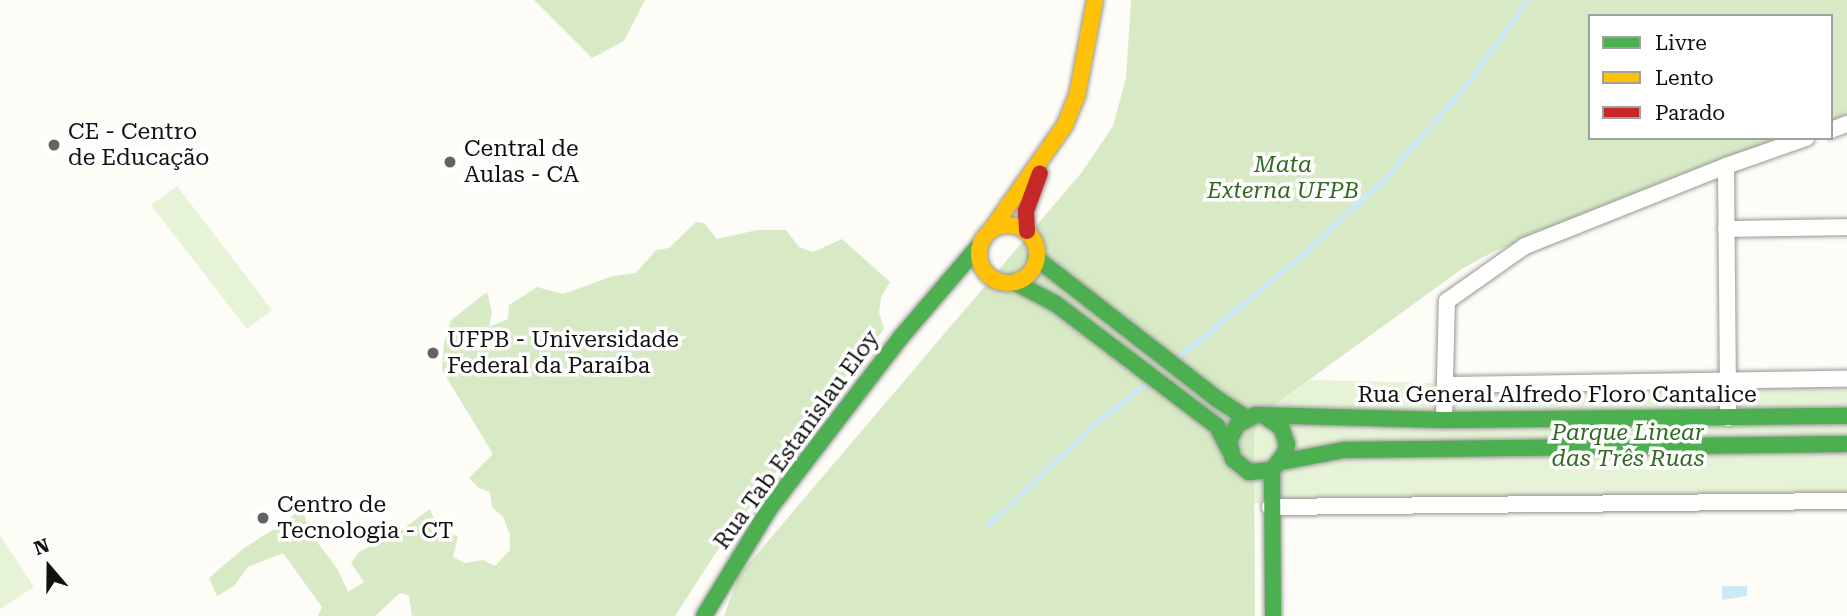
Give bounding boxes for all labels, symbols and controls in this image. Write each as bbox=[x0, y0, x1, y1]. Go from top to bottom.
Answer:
legend bbox=[1588, 14, 1833, 140]
text: Livre bbox=[1655, 31, 1707, 55]
text: Lento bbox=[1655, 66, 1714, 90]
text: Parado bbox=[1655, 101, 1725, 125]
place label: CE - Centro de Educação bbox=[68, 118, 209, 172]
place label: Central de Aulas - CA bbox=[464, 135, 579, 189]
marker: CE - Centro de Educação bbox=[46, 137, 62, 153]
park label: Mata Externa UFPB bbox=[1207, 151, 1359, 205]
marker: Central de Aulas - CA bbox=[442, 154, 458, 170]
street label: Rua Tab Estanislau Eloy bbox=[708, 325, 886, 555]
place label: UFPB - Universidade Federal da Paraíba bbox=[447, 326, 679, 380]
marker: UFPB - Universidade Federal da Paraíba bbox=[425, 345, 441, 361]
street label: Rua General Alfredo Floro Cantalice bbox=[1357, 381, 1757, 409]
park label: Parque Linear das Três Ruas bbox=[1551, 419, 1705, 473]
place label: Centro de Tecnologia - CT bbox=[277, 491, 453, 545]
marker: Centro de Tecnologia - CT bbox=[255, 510, 271, 526]
north arrow bbox=[14, 532, 84, 602]
text: N bbox=[31, 533, 52, 560]

